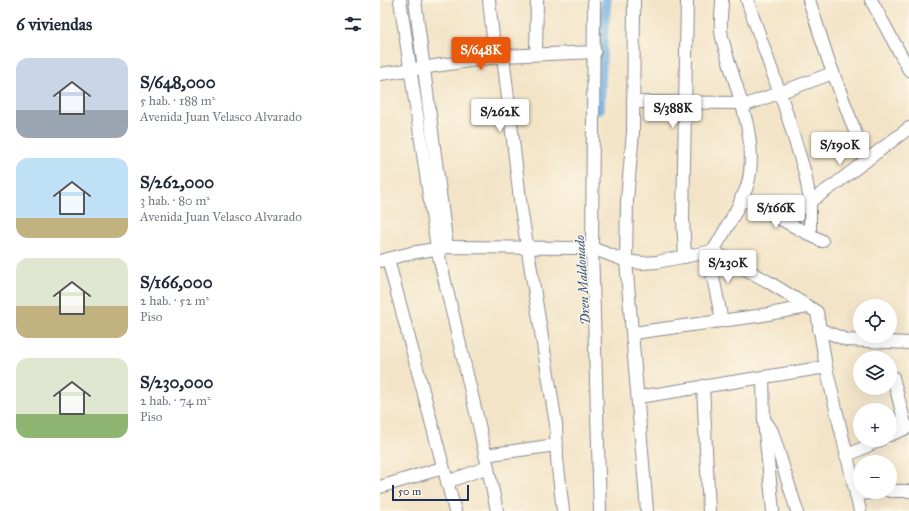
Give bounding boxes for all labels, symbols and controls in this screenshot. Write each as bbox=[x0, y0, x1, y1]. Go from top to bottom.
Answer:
icon: filters bbox=[342, 13, 364, 35]
text: 6 viviendas bbox=[16, 14, 92, 35]
pin: S/648K bbox=[448, 37, 514, 71]
text: S/648K bbox=[460, 42, 502, 58]
text: S/648,000 bbox=[140, 72, 216, 93]
icon: home bbox=[48, 74, 96, 122]
text: 5 hab. · 188 m² bbox=[140, 93, 215, 109]
pin: S/388K bbox=[640, 95, 706, 129]
pin: S/262K bbox=[467, 99, 533, 133]
text: S/388K bbox=[653, 100, 693, 116]
text: S/262K bbox=[480, 104, 520, 120]
text: Avenida Juan Velasco Alvarado bbox=[140, 109, 302, 125]
pin: S/190K bbox=[807, 132, 873, 166]
text: S/190K bbox=[820, 137, 860, 153]
text: S/262,000 bbox=[140, 172, 214, 193]
icon: home bbox=[48, 174, 96, 222]
text: 3 hab. · 80 m² bbox=[140, 193, 210, 209]
pin: S/166K bbox=[743, 195, 809, 229]
text: S/166K bbox=[757, 200, 795, 216]
text: Avenida Juan Velasco Alvarado bbox=[140, 209, 302, 225]
water label: Dren Maldonado bbox=[572, 235, 594, 325]
pin: S/230K bbox=[695, 250, 761, 284]
text: S/230K bbox=[708, 255, 748, 271]
text: S/166,000 bbox=[140, 272, 213, 293]
icon: home bbox=[48, 274, 96, 322]
text: 2 hab. · 52 m² bbox=[140, 293, 209, 309]
map controls bbox=[853, 299, 897, 499]
button: locate bbox=[853, 299, 897, 343]
text: Piso bbox=[140, 309, 162, 325]
button: layers bbox=[853, 351, 897, 395]
text: S/230,000 bbox=[140, 372, 214, 393]
icon: home bbox=[48, 374, 96, 422]
text: 2 hab. · 74 m² bbox=[140, 393, 211, 409]
button: + bbox=[853, 403, 897, 447]
text: Piso bbox=[140, 409, 162, 425]
button: − bbox=[853, 455, 897, 499]
scale bar bbox=[392, 483, 469, 502]
text: 50 m bbox=[398, 485, 421, 498]

